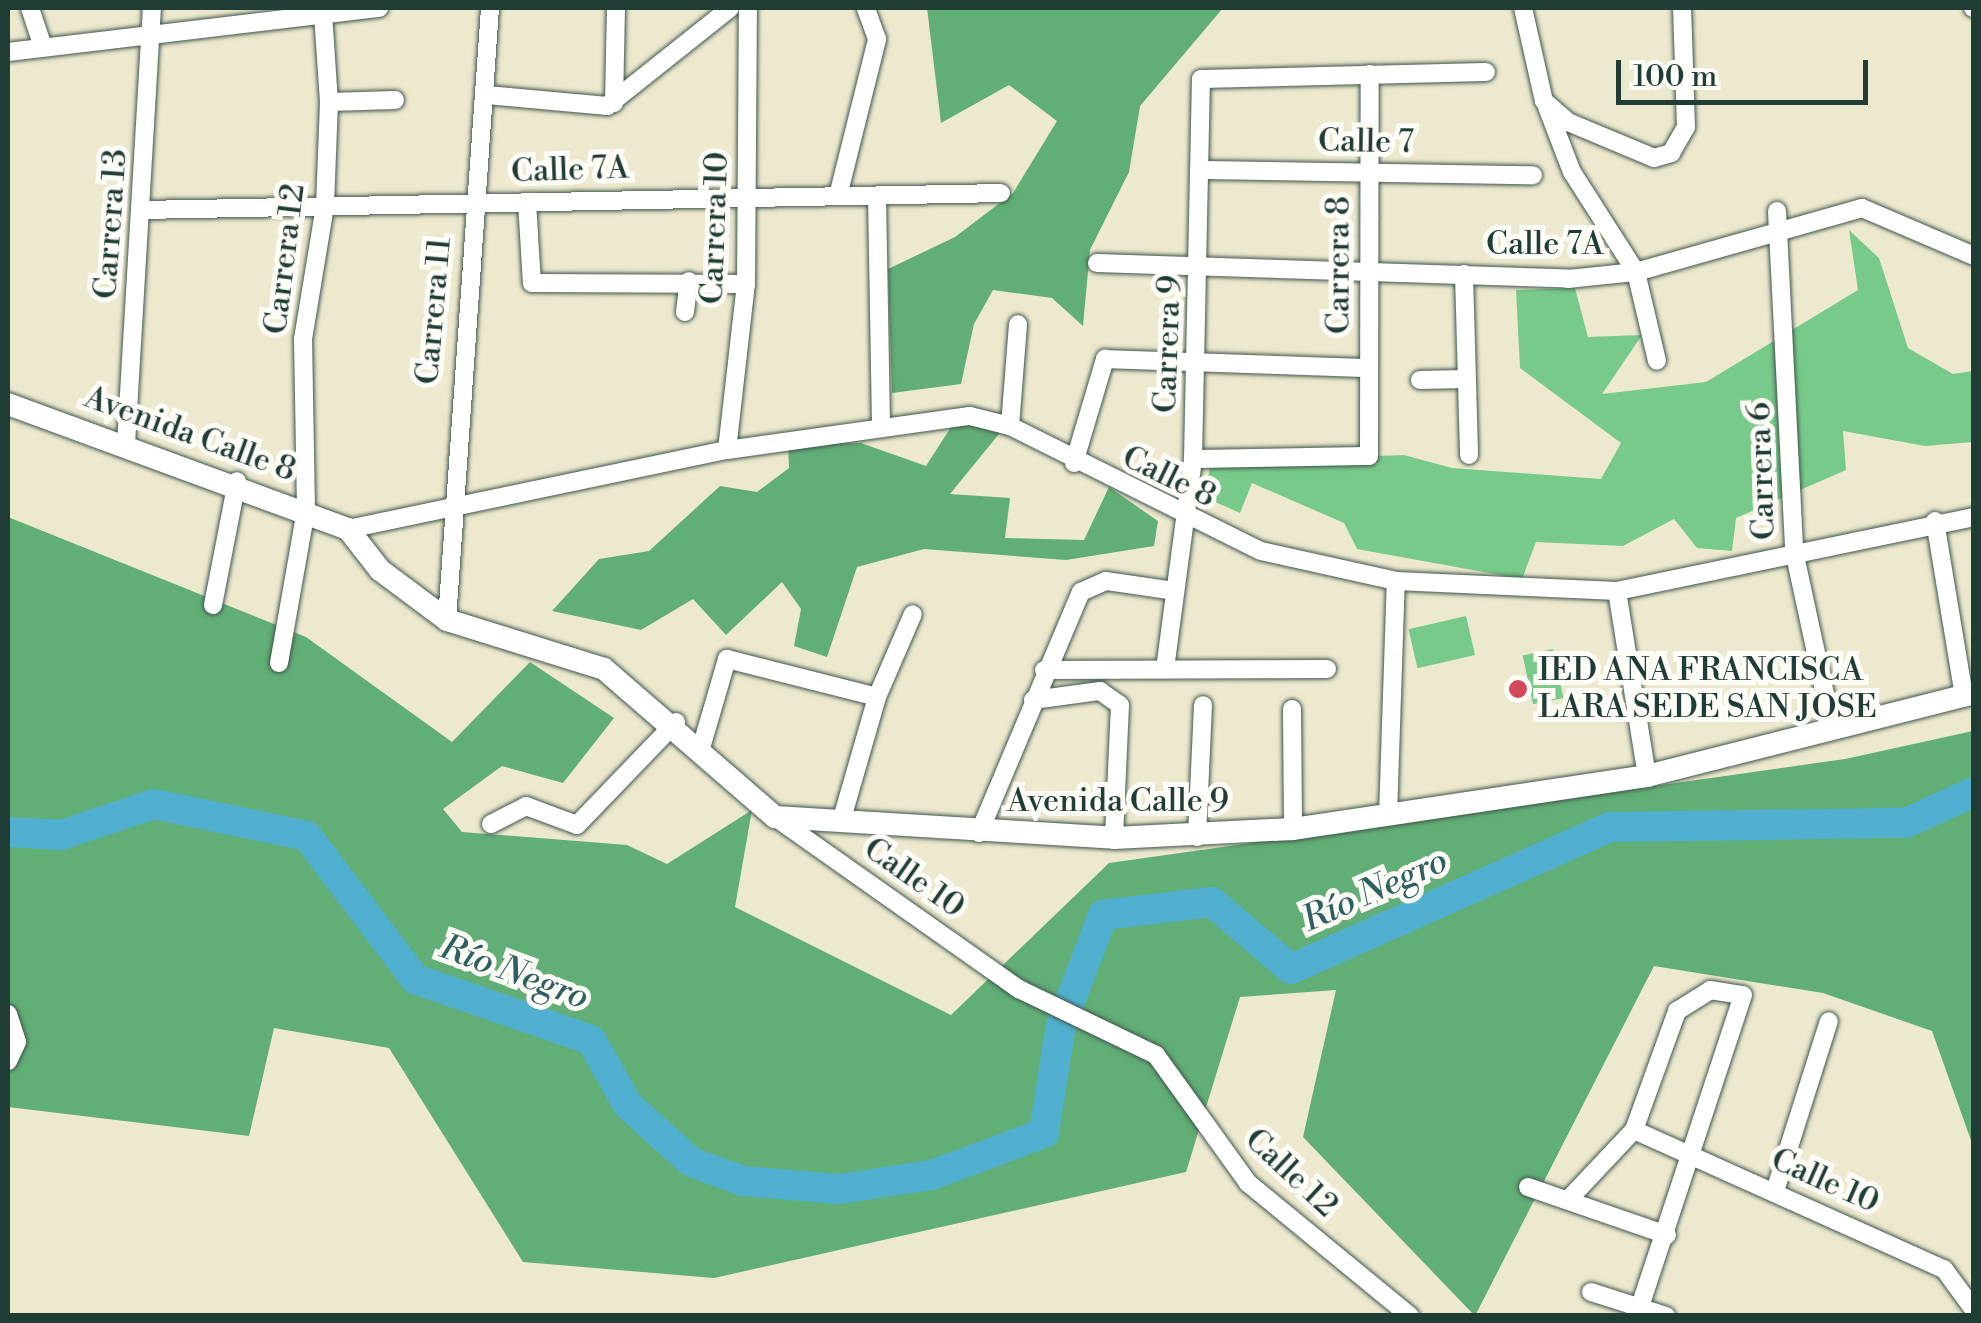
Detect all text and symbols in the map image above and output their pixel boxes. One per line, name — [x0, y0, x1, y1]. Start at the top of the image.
scale bar — [1621, 40, 1874, 102]
text: 100 m — [1633, 58, 1717, 96]
street label: Calle 7 — [1318, 122, 1414, 162]
street label: Carrera 13 — [87, 148, 135, 300]
street label: Calle 7A — [510, 149, 630, 191]
street label: Carrera 10 — [693, 151, 737, 305]
street label: Carrera 12 — [257, 181, 313, 337]
street label: Carrera 8 — [1320, 196, 1358, 334]
street label: Calle 7A — [1486, 225, 1604, 263]
street label: Carrera 11 — [408, 236, 460, 386]
street label: Carrera 9 — [1146, 274, 1190, 414]
street label: Avenida Calle 8 — [79, 378, 301, 490]
street label: Carrera 6 — [1740, 401, 1784, 541]
street label: Calle 8 — [1116, 438, 1222, 516]
place label: IED ANA FRANCISCA LARA SEDE SAN JOSE — [1538, 652, 1877, 727]
marker: IED ANA FRANCISCA LARA SEDE SAN JOSE — [1507, 678, 1529, 700]
street label: Avenida Calle 9 — [1007, 782, 1229, 820]
street label: Calle 10 — [856, 830, 972, 926]
water label: Río Negro — [1296, 840, 1454, 942]
water label: Río Negro — [434, 927, 594, 1019]
street label: Calle 12 — [1237, 1121, 1345, 1225]
street label: Calle 10 — [1765, 1140, 1885, 1222]

